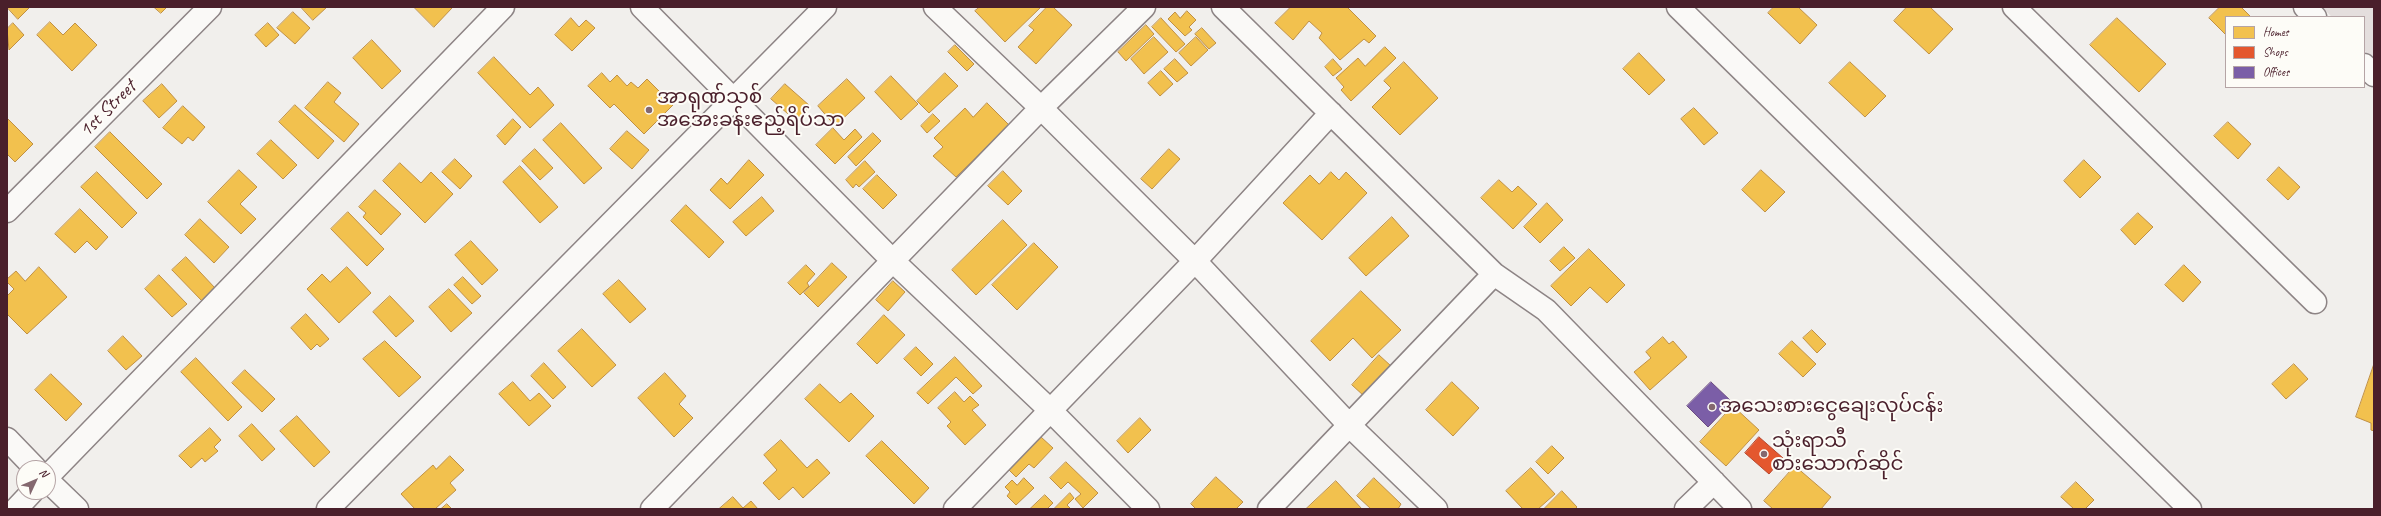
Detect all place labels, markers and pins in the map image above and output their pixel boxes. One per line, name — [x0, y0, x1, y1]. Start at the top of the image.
place label: အာရုဏ်သစ် အအေးခန်းဧည့်ရိပ်သာ — [657, 86, 845, 133]
marker: အာရုဏ်သစ် အအေးခန်းဧည့်ရိပ်သာ — [644, 105, 654, 115]
place label: အသေးစားငွေချေးလုပ်ငန်း — [1720, 395, 1943, 419]
marker: အသေးစားငွေချေးလုပ်ငန်း — [1707, 402, 1717, 412]
place label: သုံးရာသီ စားသောက်ဆိုင် — [1772, 430, 1904, 477]
marker: သုံးရာသီ စားသောက်ဆိုင် — [1759, 449, 1769, 459]

